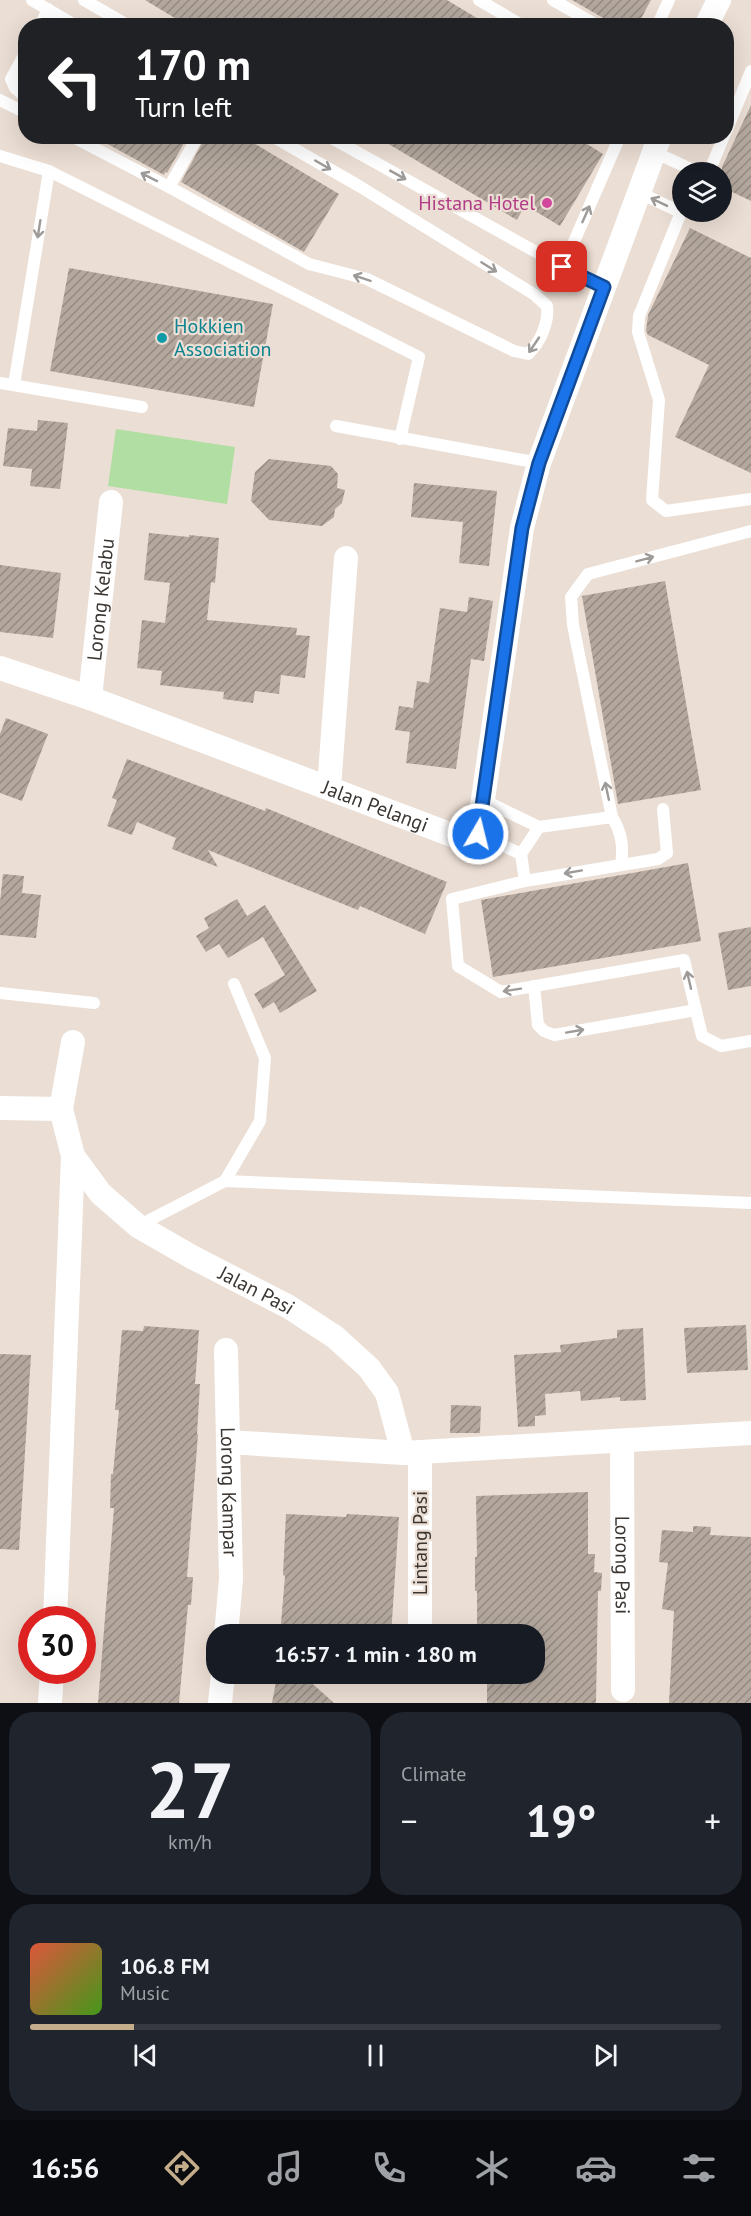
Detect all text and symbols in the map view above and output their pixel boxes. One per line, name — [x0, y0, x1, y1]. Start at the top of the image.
text: 170 m — [135, 37, 251, 92]
icon: left — [36, 42, 114, 120]
text: Turn left — [135, 90, 232, 124]
one-way arrow — [314, 160, 331, 172]
map controls — [672, 162, 732, 222]
button: layers — [672, 162, 732, 222]
one-way arrow — [389, 169, 406, 181]
one-way arrow — [140, 170, 158, 182]
place label: Histana Hotel — [418, 190, 535, 216]
one-way arrow — [651, 195, 669, 207]
marker: Histana Hotel — [540, 196, 554, 210]
one-way arrow — [581, 205, 593, 223]
one-way arrow — [34, 218, 45, 238]
pin — [536, 241, 587, 292]
icon: arrive — [545, 250, 578, 283]
one-way arrow — [480, 261, 497, 273]
one-way arrow — [353, 272, 372, 283]
place label: Hokkien Association — [174, 313, 271, 362]
marker: Hokkien Association — [155, 331, 169, 345]
one-way arrow — [528, 336, 541, 353]
street label: Lorong Kelabu — [81, 537, 120, 662]
one-way arrow — [635, 553, 654, 564]
street label: Jalan Pelangi — [318, 774, 432, 838]
one-way arrow — [601, 782, 612, 801]
position arrow — [446, 802, 510, 866]
one-way arrow — [563, 867, 583, 878]
one-way arrow — [682, 971, 694, 990]
one-way arrow — [502, 985, 522, 996]
one-way arrow — [564, 1025, 584, 1036]
street label: Jalan Pasi — [213, 1259, 300, 1320]
street label: Lorong Kampar — [215, 1427, 244, 1557]
street label: Lintang Pasi — [407, 1491, 433, 1595]
street label: Lorong Pasi — [609, 1516, 636, 1614]
speed limit sign: 30 — [18, 1606, 96, 1684]
text: 16:57 · 1 min · 180 m — [274, 1640, 477, 1668]
text: 27 — [146, 1739, 234, 1840]
text: Climate — [401, 1761, 467, 1787]
text: 19° — [526, 1791, 596, 1849]
text: − — [401, 1799, 418, 1842]
text: + — [704, 1799, 721, 1842]
text: km/h — [168, 1829, 212, 1855]
text: 106.8 FM — [120, 1952, 210, 1980]
text: Music — [120, 1980, 169, 2006]
icon: previous — [129, 2039, 162, 2072]
icon: pause — [359, 2039, 392, 2072]
icon: next — [589, 2039, 622, 2072]
icon: directions — [161, 2147, 203, 2189]
icon: music — [264, 2147, 306, 2189]
icon: phone — [368, 2147, 410, 2189]
icon: climate — [471, 2147, 513, 2189]
icon: car — [575, 2147, 617, 2189]
icon: filters — [678, 2147, 720, 2189]
text: 16:56 — [31, 2151, 99, 2185]

